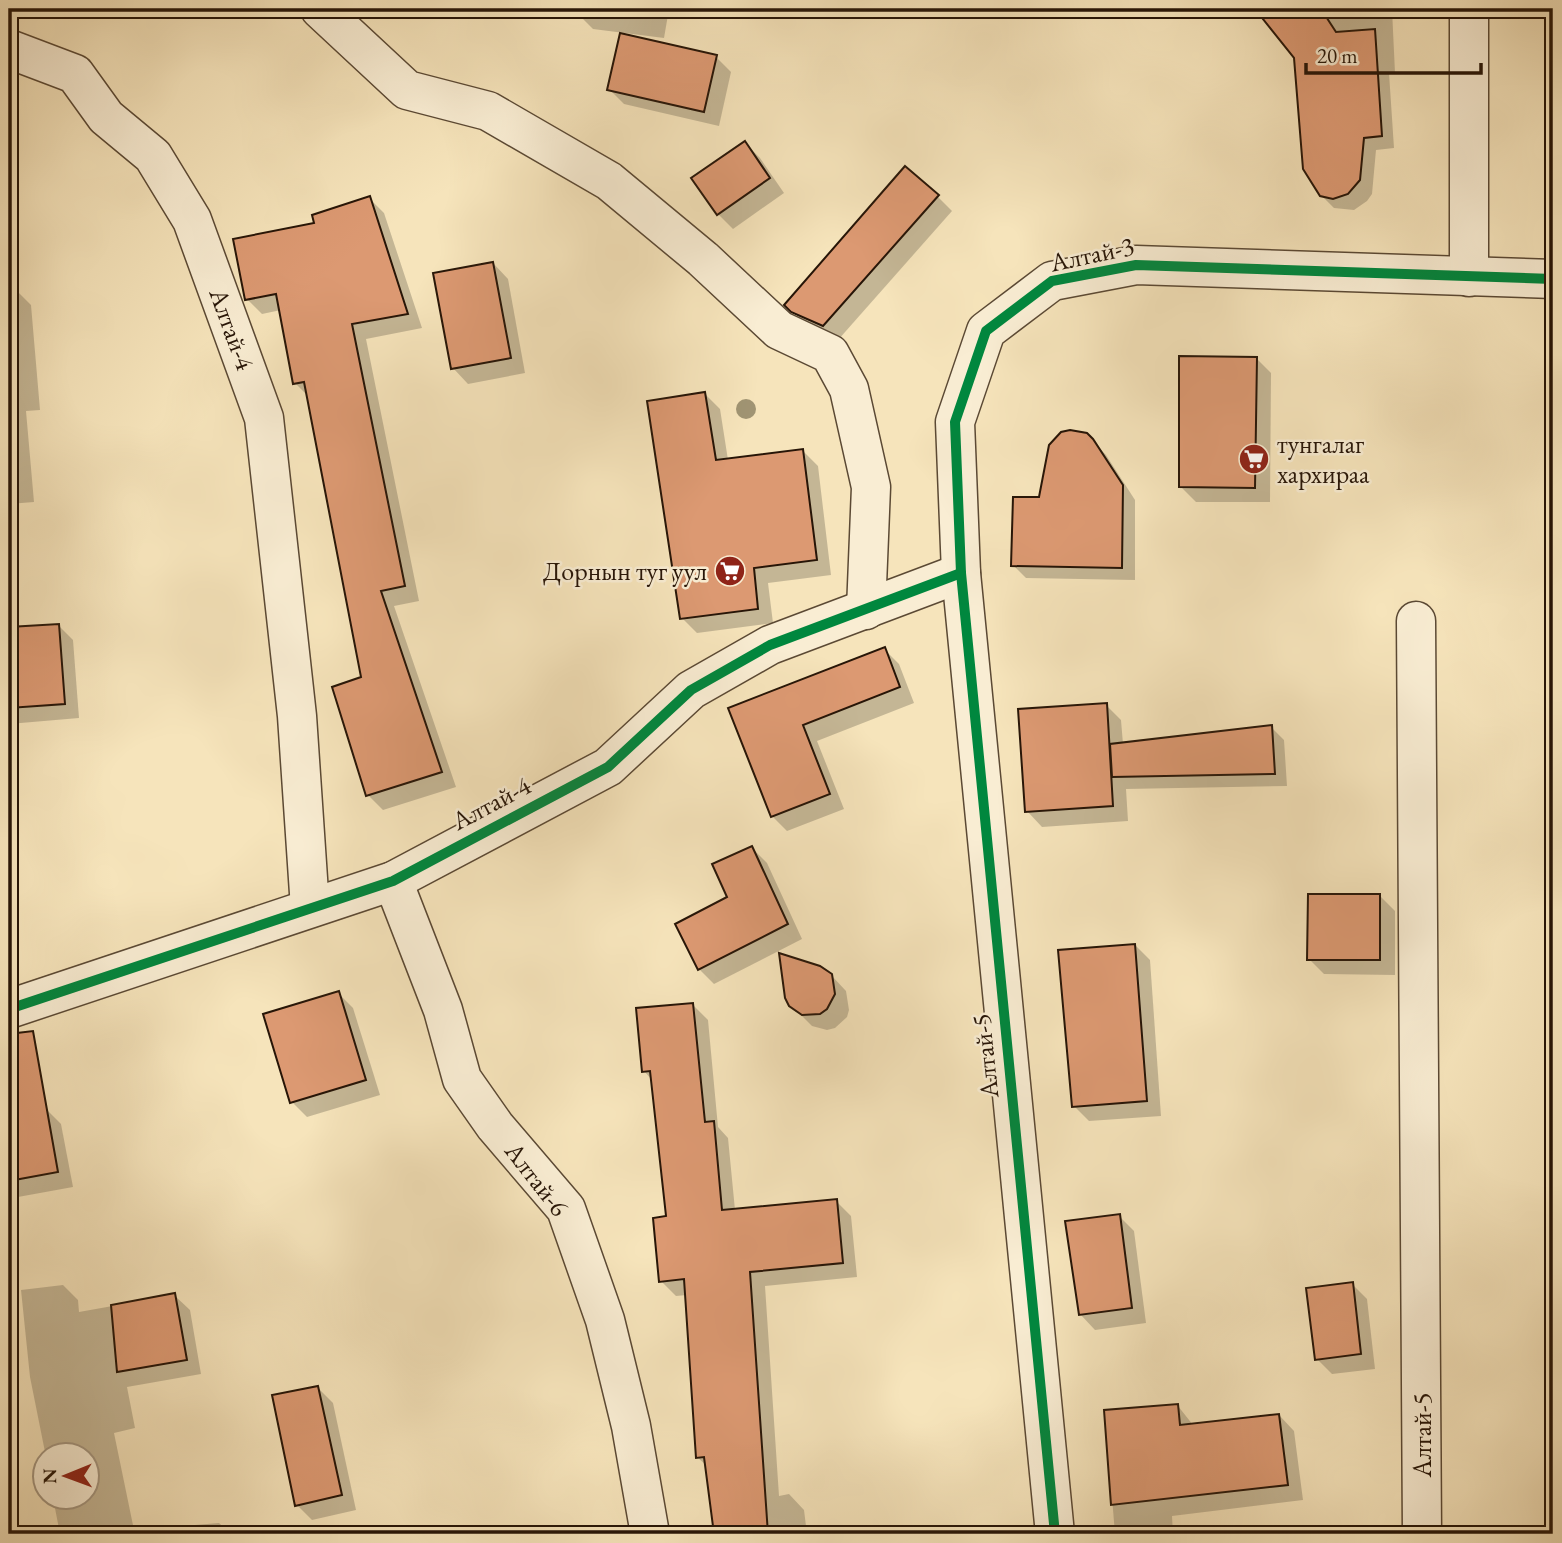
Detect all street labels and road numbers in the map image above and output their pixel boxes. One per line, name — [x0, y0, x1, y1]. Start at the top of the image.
street label: Алтай-3 — [1046, 229, 1137, 280]
street label: Алтай-4 — [201, 282, 263, 375]
street label: Алтай-4 — [445, 768, 537, 838]
street label: Алтай-5 — [964, 1012, 1006, 1101]
street label: Алтай-6 — [497, 1134, 577, 1223]
street label: Алтай-5 — [1405, 1393, 1439, 1478]

